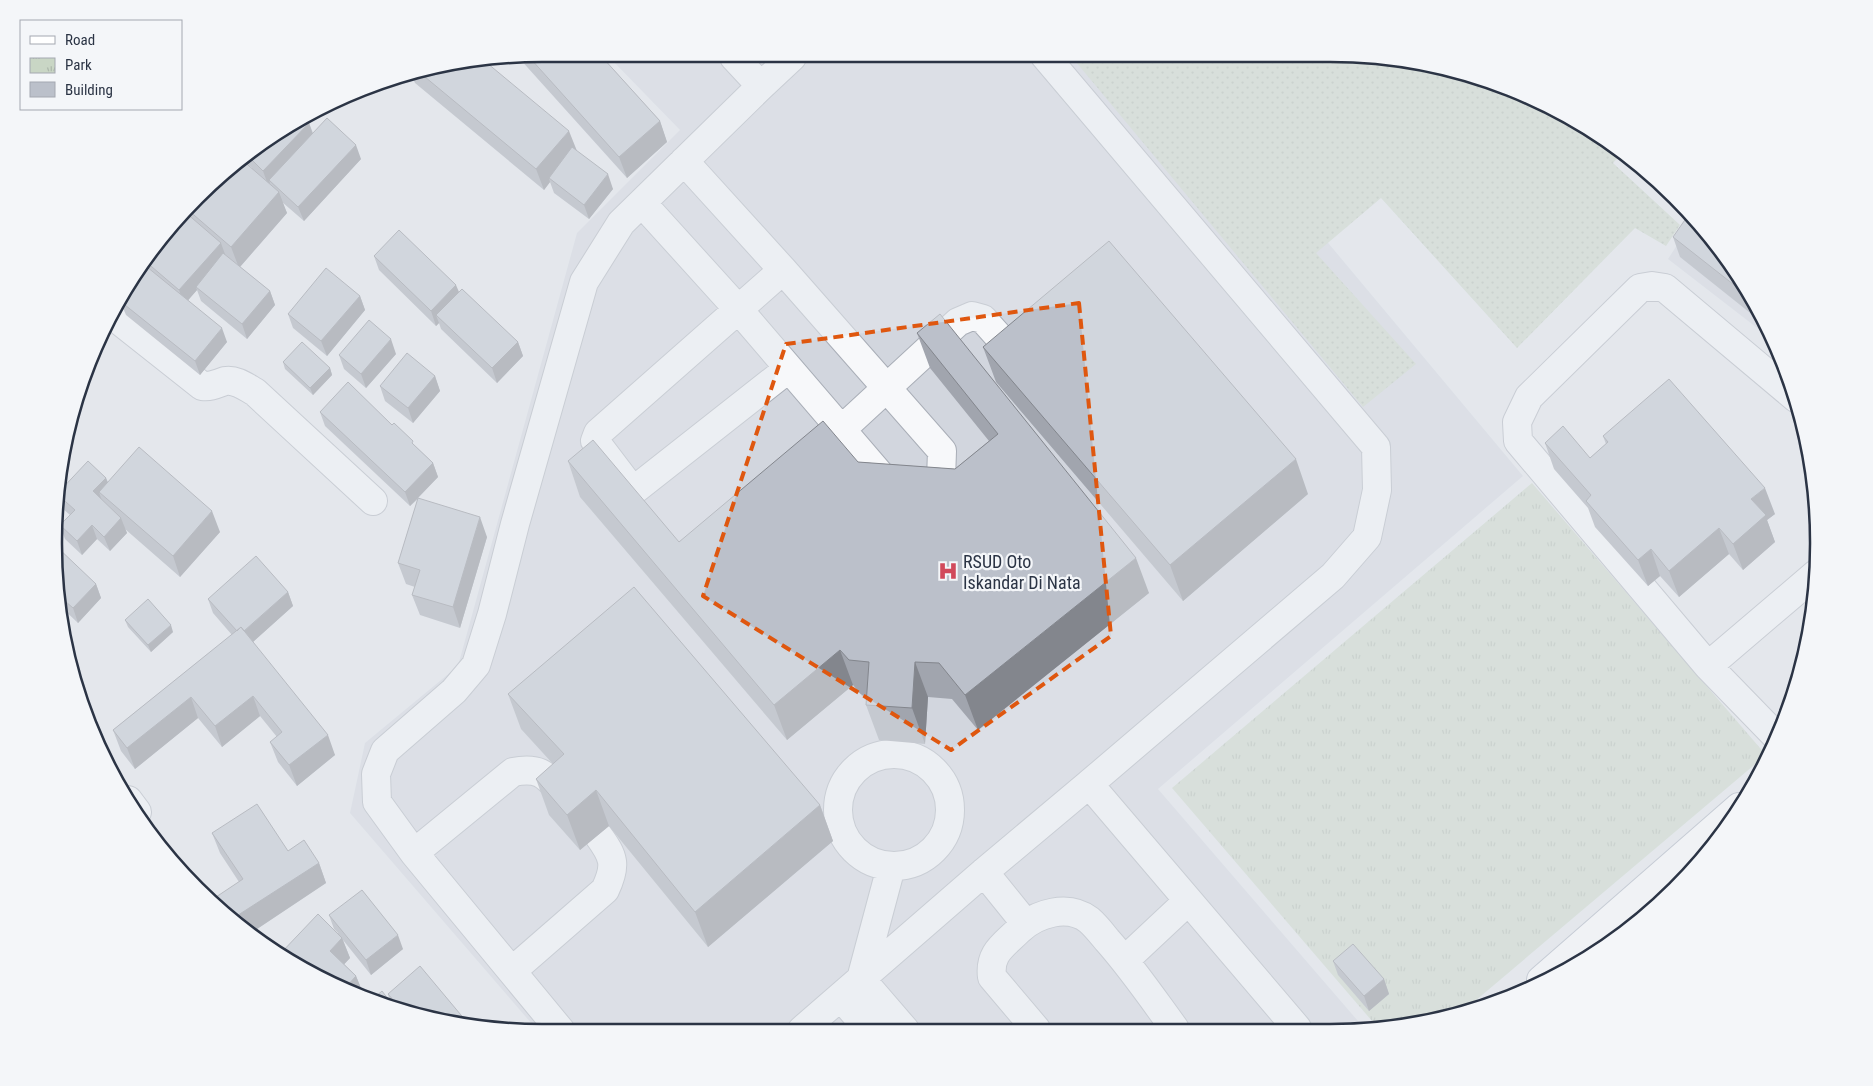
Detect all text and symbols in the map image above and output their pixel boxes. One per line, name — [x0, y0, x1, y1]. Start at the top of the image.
legend — [20, 20, 182, 110]
text: Road — [65, 31, 95, 49]
text: Park — [65, 56, 92, 74]
text: Building — [65, 81, 113, 99]
place label: RSUD Oto Iskandar Di Nata — [963, 551, 1081, 593]
hospital icon: RSUD Oto Iskandar Di Nata — [937, 560, 959, 582]

